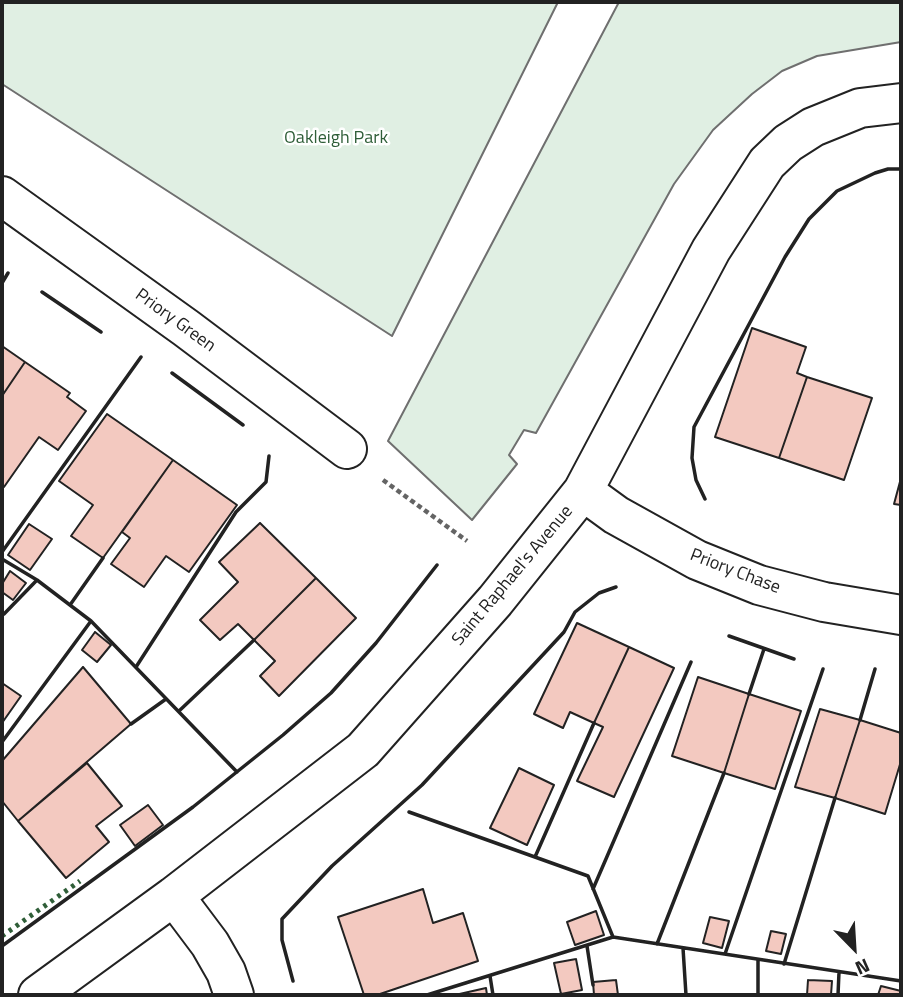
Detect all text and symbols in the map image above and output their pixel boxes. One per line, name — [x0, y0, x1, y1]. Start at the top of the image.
park label: Oakleigh Park — [284, 128, 388, 150]
street label: Priory Green — [131, 285, 219, 357]
street label: Saint Raphael's Avenue — [448, 501, 578, 651]
street label: Priory Chase — [687, 545, 783, 599]
north arrow — [819, 913, 889, 983]
text: N — [851, 952, 875, 984]

